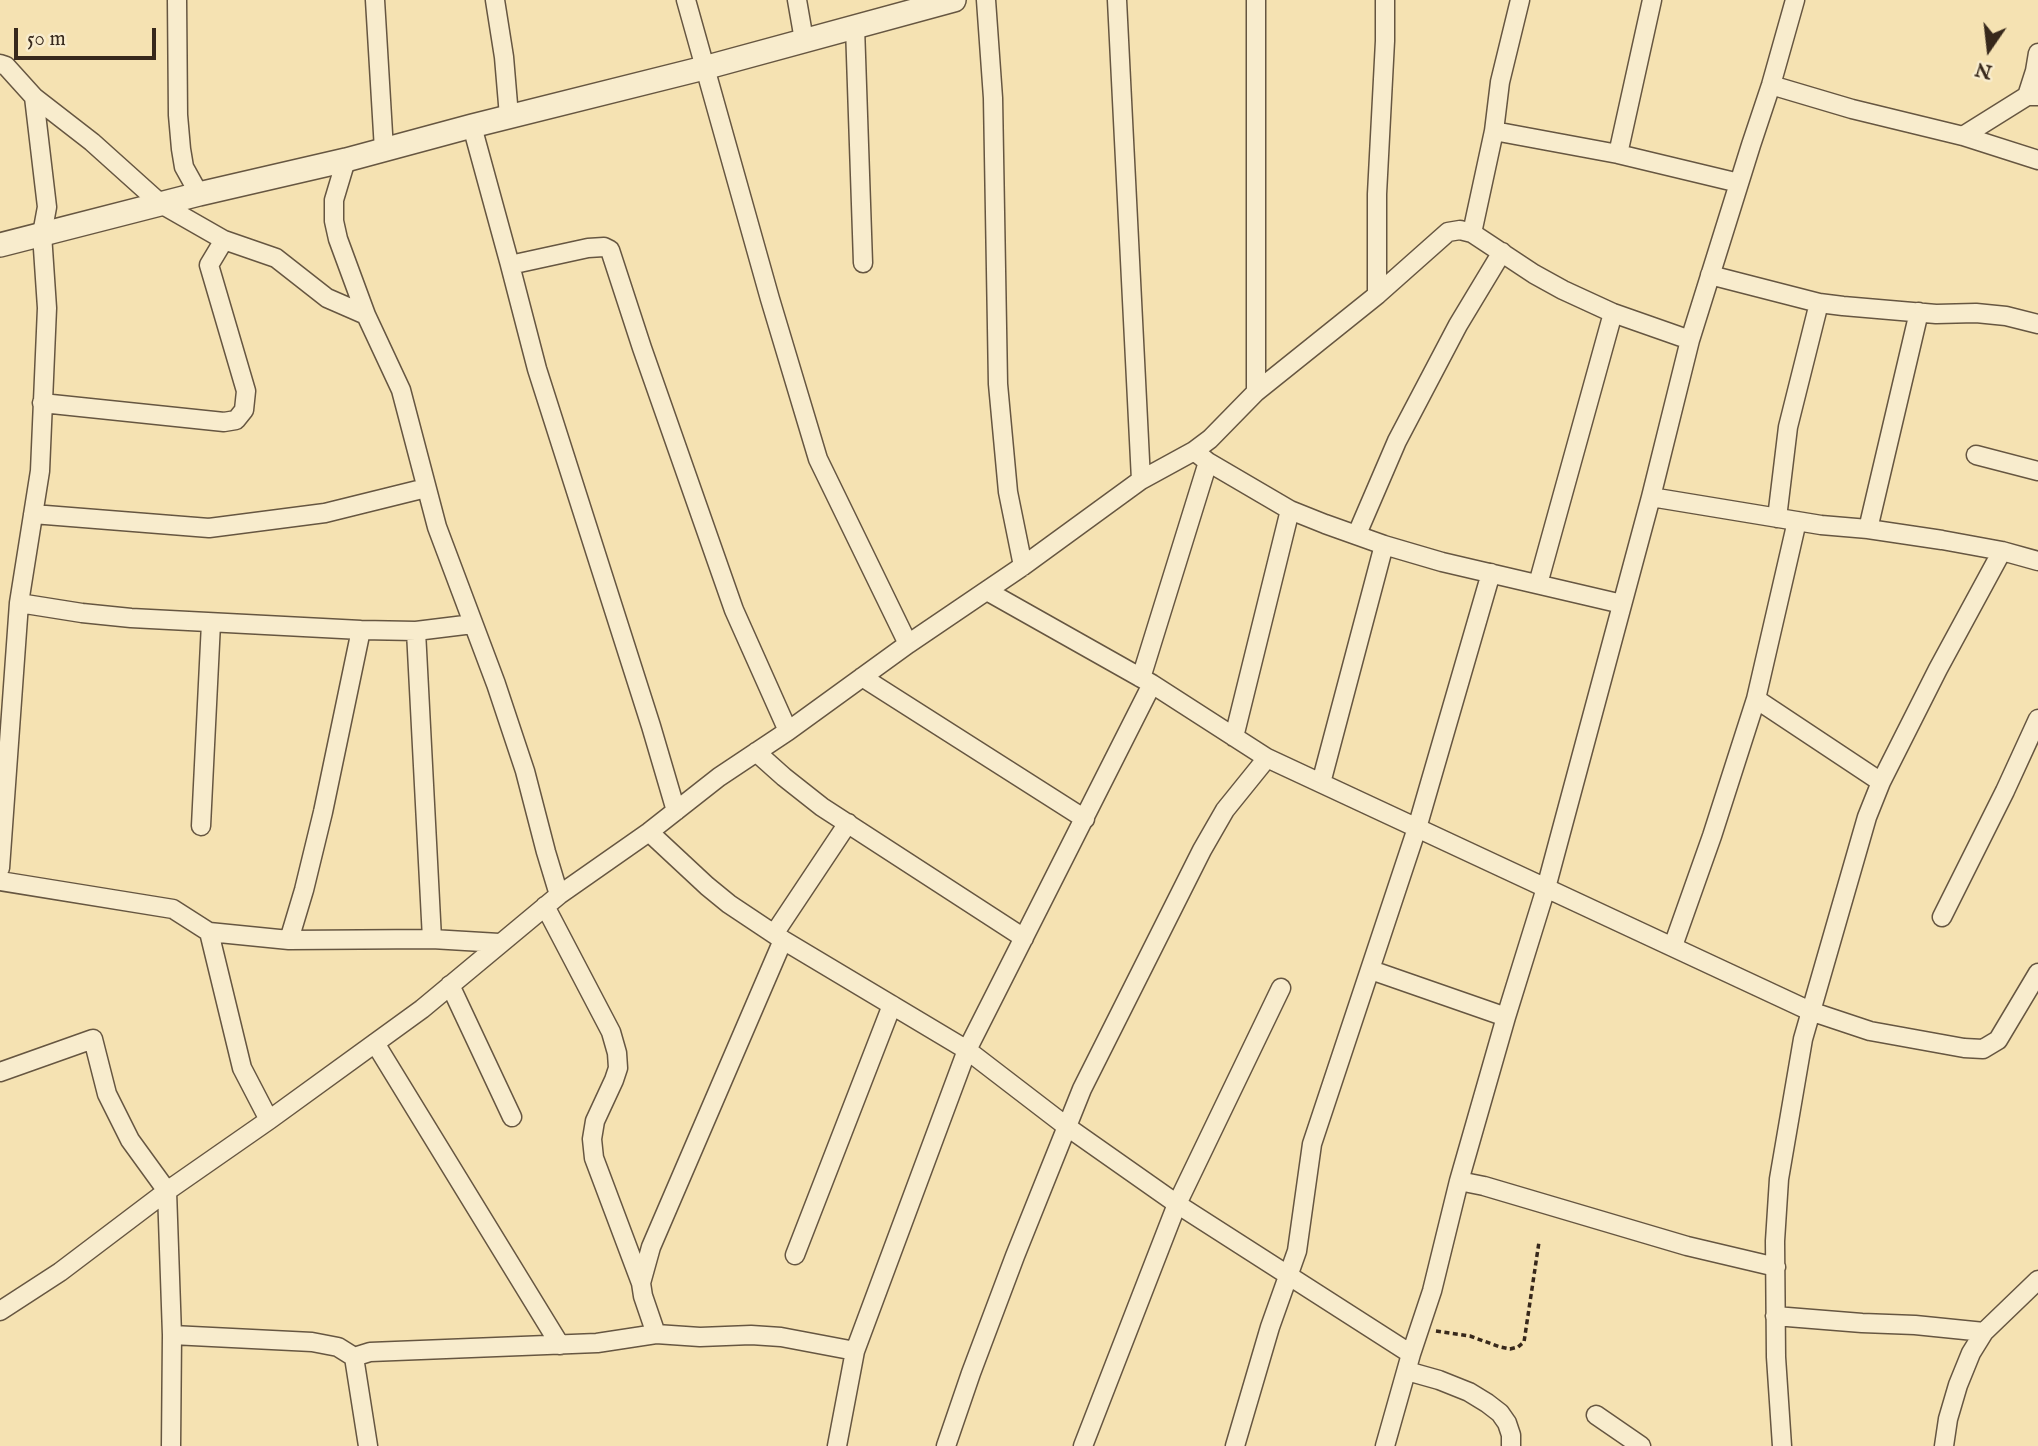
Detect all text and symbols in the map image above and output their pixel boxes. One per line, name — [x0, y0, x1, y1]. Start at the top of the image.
scale bar — [18, 14, 159, 58]
north arrow — [1954, 14, 2024, 84]
text: 50 m — [27, 26, 66, 53]
text: N — [1973, 56, 1995, 83]

